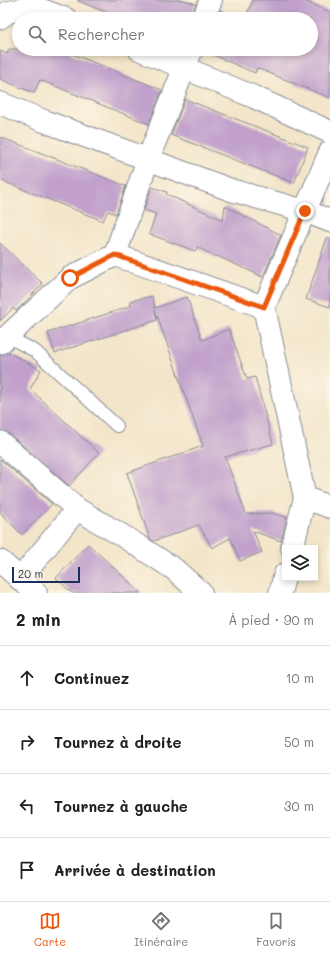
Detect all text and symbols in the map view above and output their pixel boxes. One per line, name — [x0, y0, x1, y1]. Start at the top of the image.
search box — [12, 12, 318, 56]
icon: search — [26, 23, 48, 45]
text: Rechercher — [58, 24, 145, 44]
route end — [296, 202, 314, 220]
route start — [61, 269, 79, 287]
map controls — [282, 545, 318, 581]
button: layers — [282, 545, 318, 581]
scale bar — [12, 565, 80, 584]
text: 20 m — [18, 566, 43, 581]
text: 2 min — [16, 608, 61, 630]
text: À pied · 90 m — [228, 611, 314, 628]
icon: ahead — [16, 667, 38, 689]
text: Continuez — [54, 668, 129, 688]
text: 10 m — [286, 669, 314, 686]
icon: right — [16, 731, 38, 753]
text: Tournez à droite — [54, 732, 182, 752]
text: 50 m — [284, 733, 314, 750]
icon: left — [16, 795, 38, 817]
text: Tournez à gauche — [54, 796, 188, 816]
text: 30 m — [284, 797, 314, 814]
icon: arrive — [16, 859, 38, 881]
text: Arrivée à destination — [54, 860, 216, 880]
tab: Carte — [34, 910, 66, 949]
tab: Itinéraire — [134, 910, 188, 949]
tab: Favoris — [256, 910, 296, 949]

